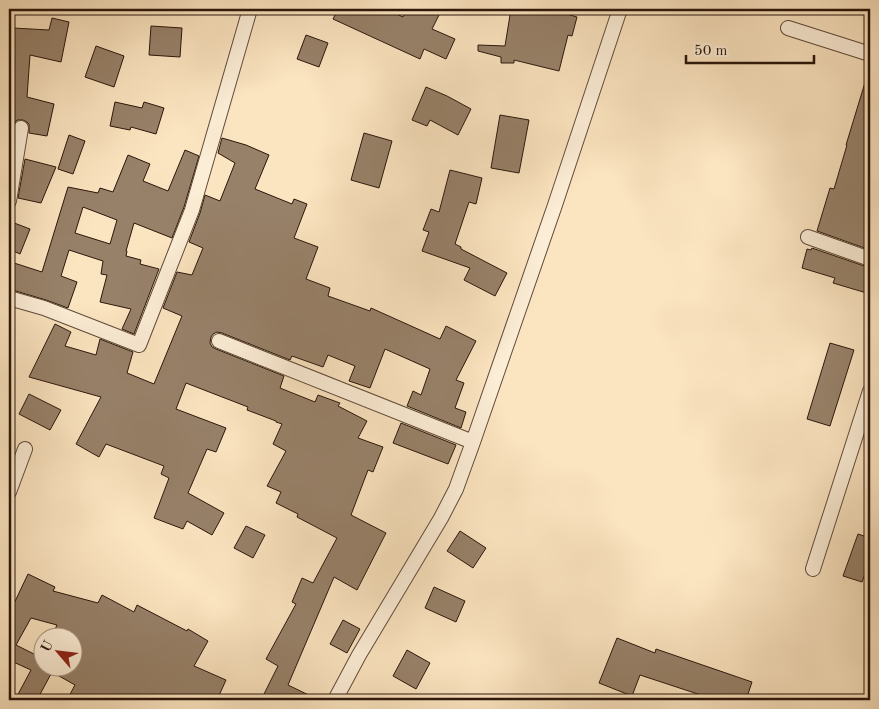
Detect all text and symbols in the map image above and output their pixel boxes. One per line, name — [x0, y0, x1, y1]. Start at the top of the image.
scale bar — [686, 32, 814, 64]
text: 50 m — [694, 44, 728, 59]
north arrow — [32, 626, 82, 676]
text: U — [39, 638, 56, 655]

